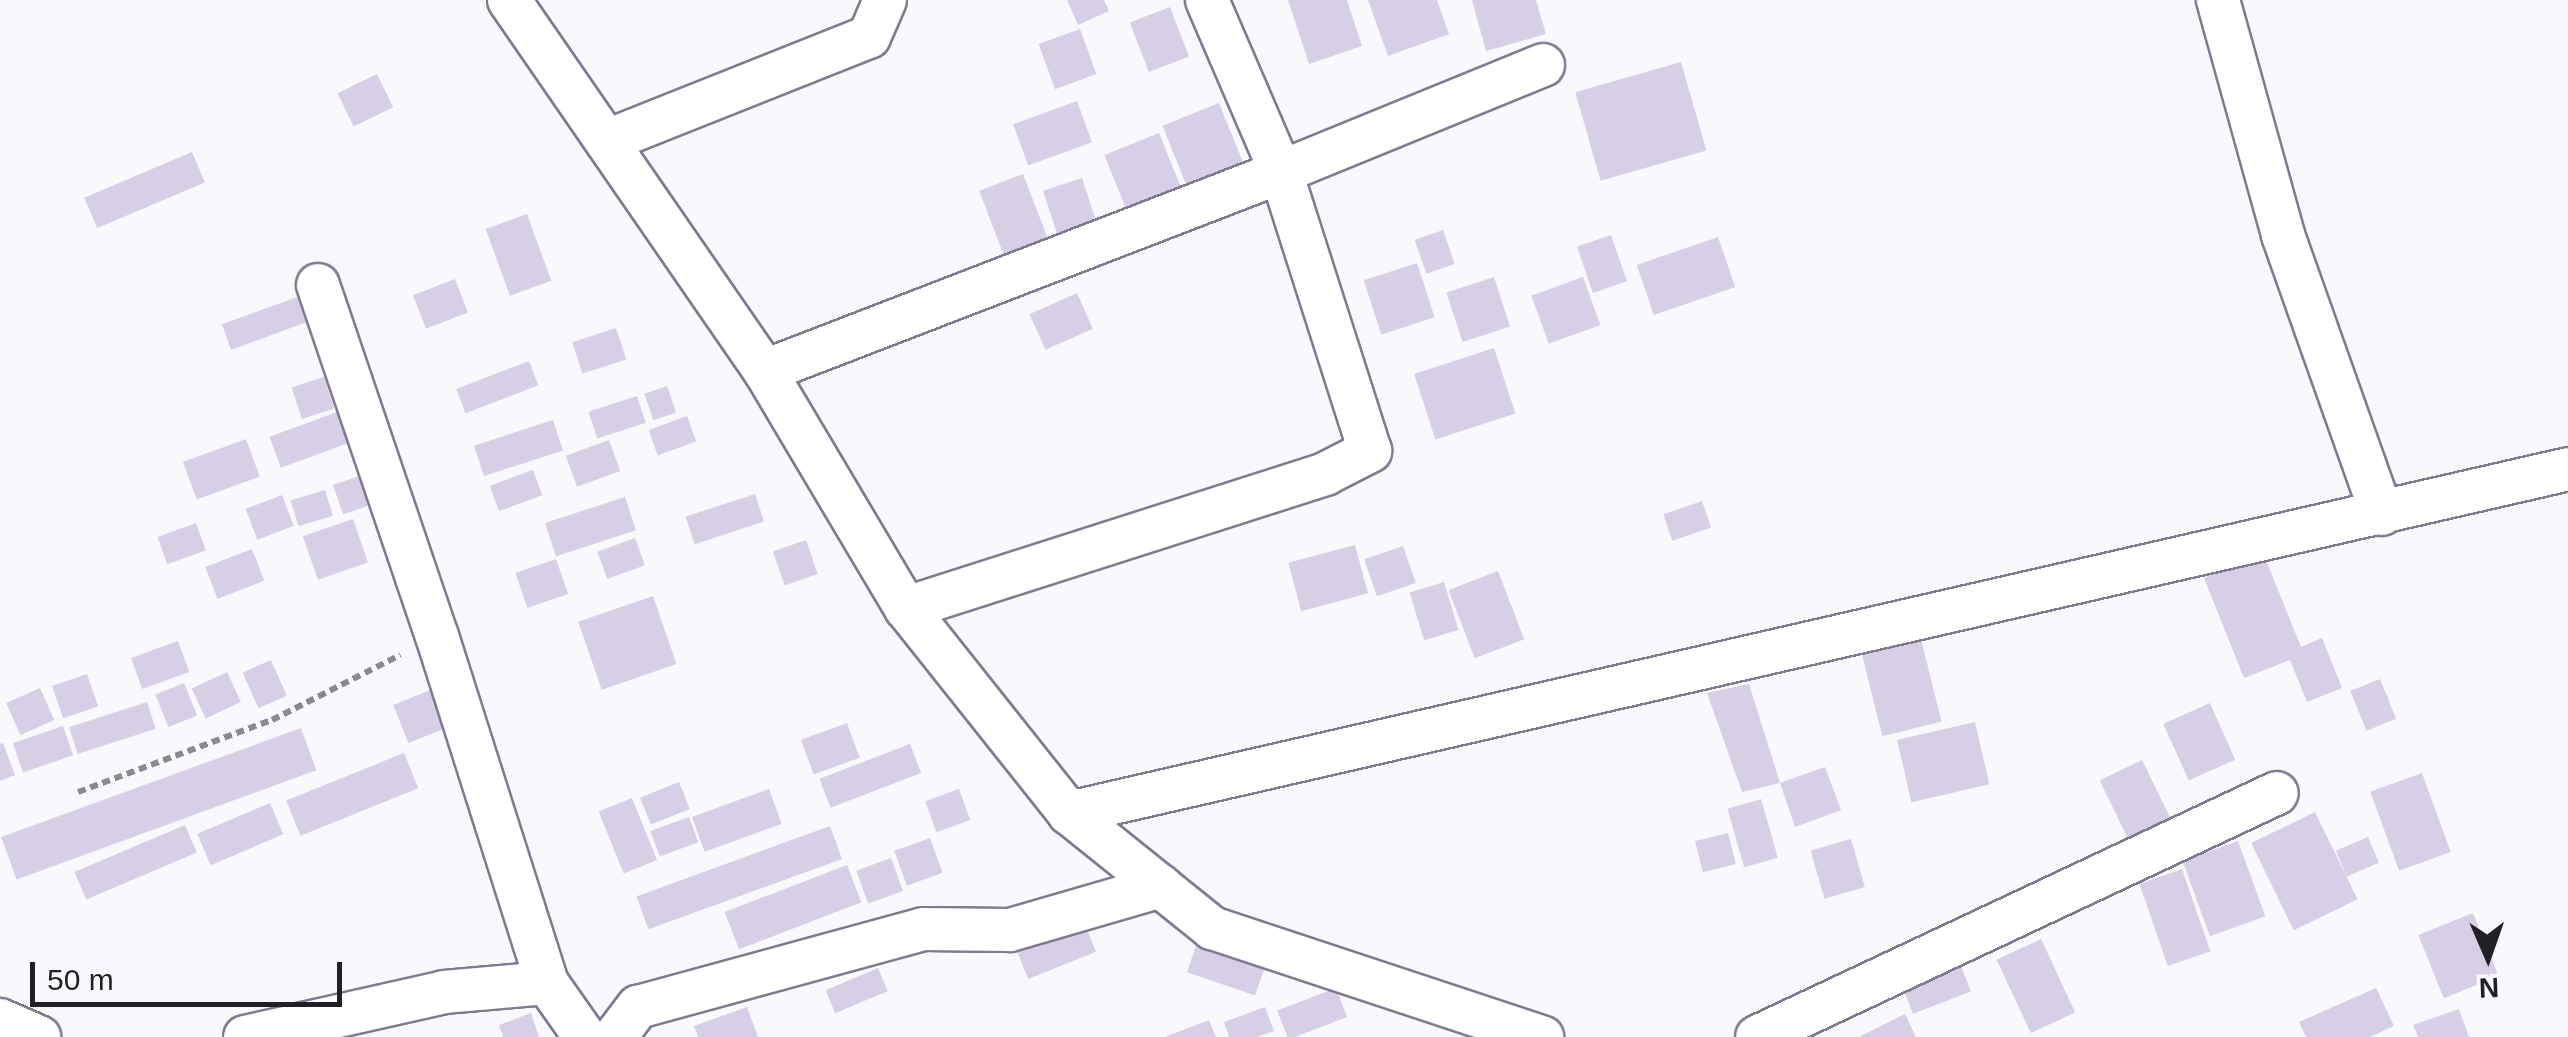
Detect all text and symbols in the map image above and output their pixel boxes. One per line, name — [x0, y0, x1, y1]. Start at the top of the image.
north arrow — [2438, 907, 2538, 1007]
scale bar — [35, 942, 348, 1004]
text: 50 m — [47, 963, 114, 996]
text: N — [2478, 972, 2500, 1003]

